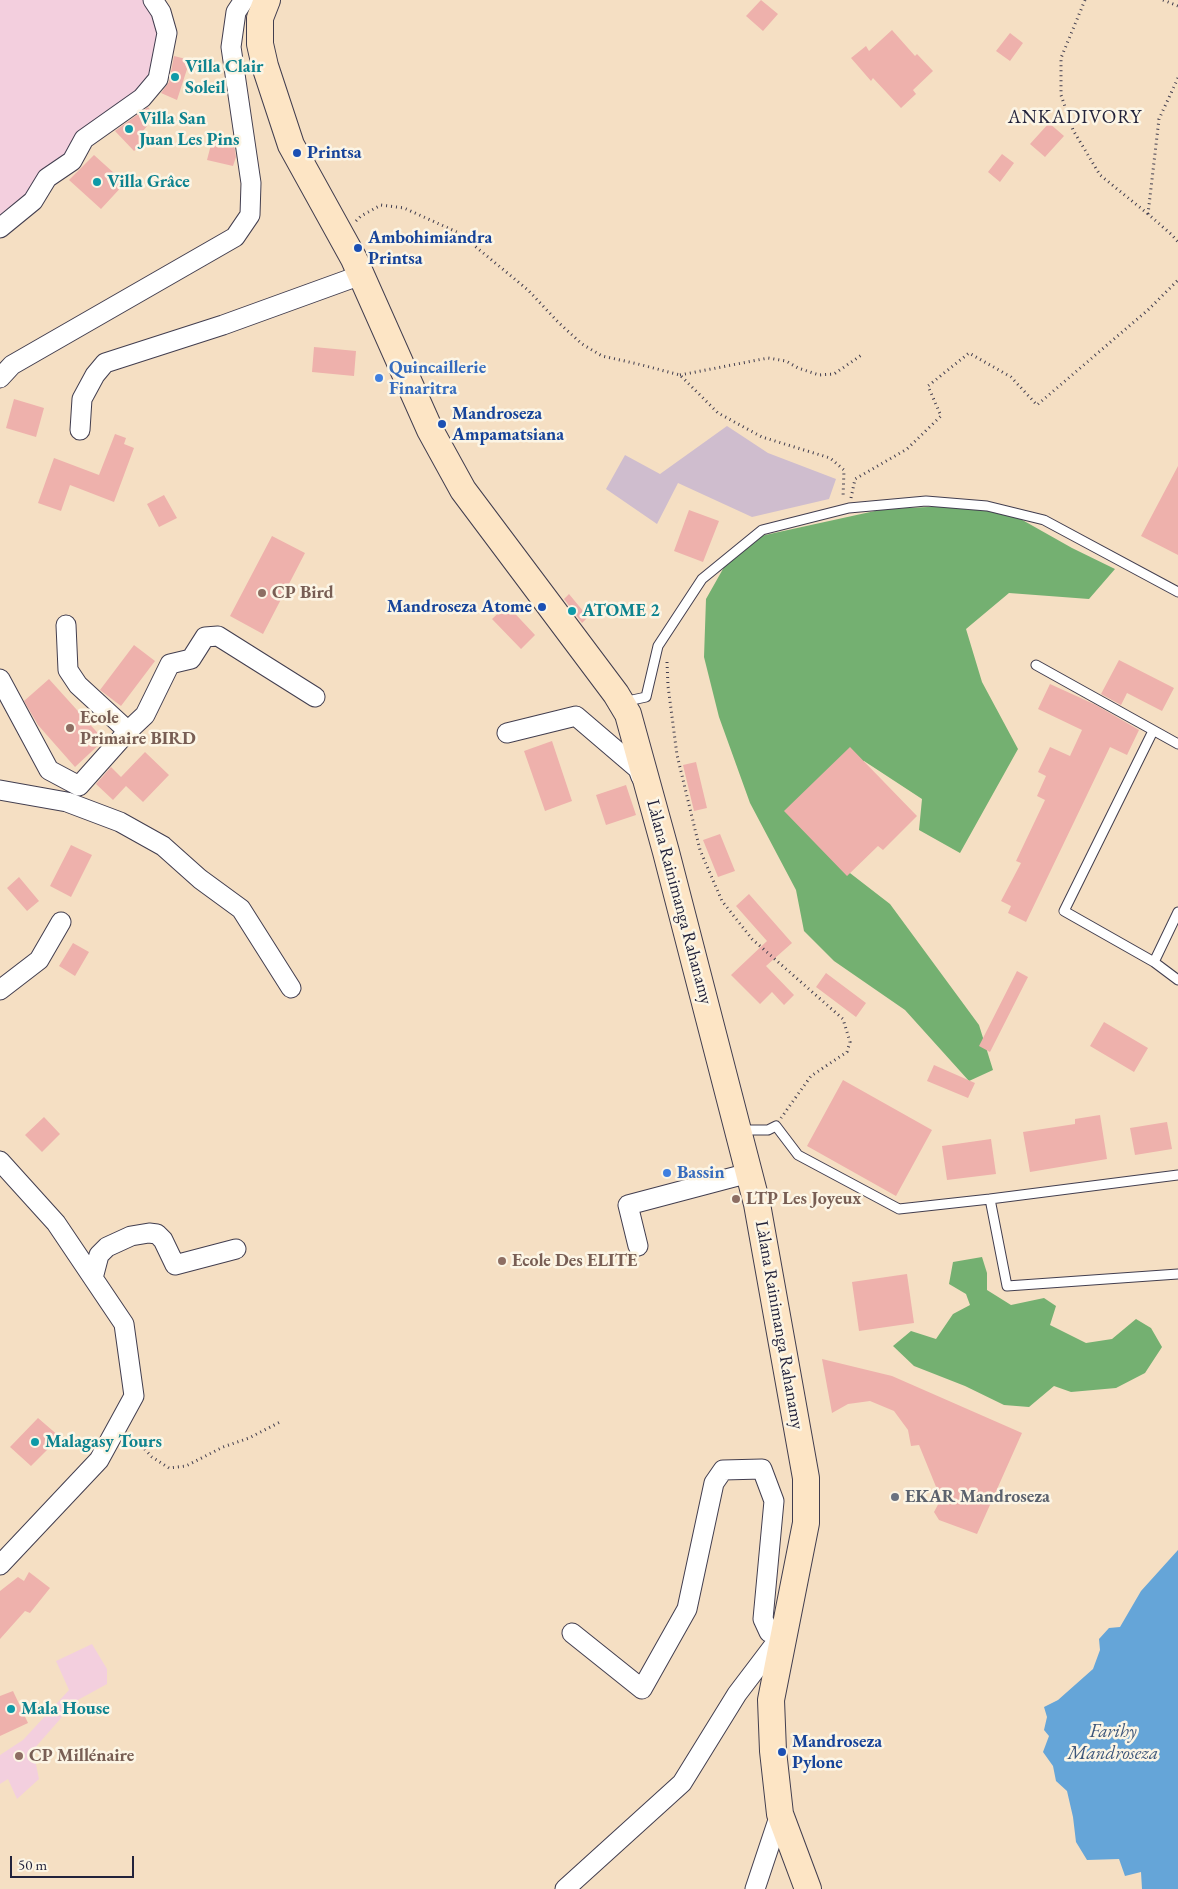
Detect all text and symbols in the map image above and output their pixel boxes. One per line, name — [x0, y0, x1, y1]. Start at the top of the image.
place label: Villa Clair Soleil — [185, 56, 263, 98]
marker: Villa Clair Soleil — [169, 71, 181, 83]
district label: ANKADIVORY — [1006, 107, 1144, 129]
place label: Villa San Juan Les Pins — [139, 108, 239, 150]
marker: Villa San Juan Les Pins — [123, 123, 135, 135]
place label: Printsa — [307, 142, 362, 164]
marker: Printsa — [291, 147, 303, 159]
place label: Villa Grâce — [107, 171, 190, 193]
marker: Villa Grâce — [91, 176, 103, 188]
place label: Ambohimiandra Printsa — [368, 227, 492, 270]
marker: Ambohimiandra Printsa — [352, 242, 364, 254]
place label: Quincaillerie Finaritra — [389, 357, 486, 399]
marker: Quincaillerie Finaritra — [373, 372, 385, 384]
place label: Mandroseza Ampamatsiana — [452, 403, 564, 446]
marker: Mandroseza Ampamatsiana — [436, 418, 448, 430]
place label: CP Bird — [272, 582, 334, 604]
marker: CP Bird — [256, 587, 268, 599]
place label: Mandroseza Atome — [387, 596, 532, 618]
place label: ATOME 2 — [582, 600, 660, 622]
marker: Mandroseza Atome — [536, 601, 548, 613]
marker: ATOME 2 — [566, 605, 578, 617]
place label: Ecole Primaire BIRD — [80, 707, 196, 750]
marker: Ecole Primaire BIRD — [64, 722, 76, 734]
street label: Làlana Rainimanga Rahanamy — [641, 797, 717, 1007]
place label: Bassin — [677, 1162, 725, 1184]
marker: Bassin — [661, 1167, 673, 1179]
place label: LTP Les Joyeux — [746, 1188, 861, 1210]
marker: LTP Les Joyeux — [730, 1193, 742, 1205]
street label: Làlana Rainimanga Rahanamy — [750, 1219, 808, 1431]
place label: Ecole Des ELITE — [512, 1250, 637, 1272]
marker: Ecole Des ELITE — [496, 1255, 508, 1267]
place label: Malagasy Tours — [45, 1431, 162, 1453]
marker: Malagasy Tours — [29, 1436, 41, 1448]
place label: EKAR Mandroseza — [905, 1486, 1050, 1508]
marker: EKAR Mandroseza — [889, 1491, 901, 1503]
place label: Mala House — [21, 1698, 110, 1720]
marker: Mala House — [5, 1703, 17, 1715]
water label: Farihy Mandroseza — [1068, 1721, 1158, 1765]
place label: Mandroseza Pylone — [792, 1731, 882, 1774]
place label: CP Millénaire — [29, 1745, 134, 1767]
marker: Mandroseza Pylone — [776, 1746, 788, 1758]
marker: CP Millénaire — [13, 1750, 25, 1762]
scale bar — [12, 1846, 136, 1878]
text: 50 m — [18, 1855, 47, 1874]

